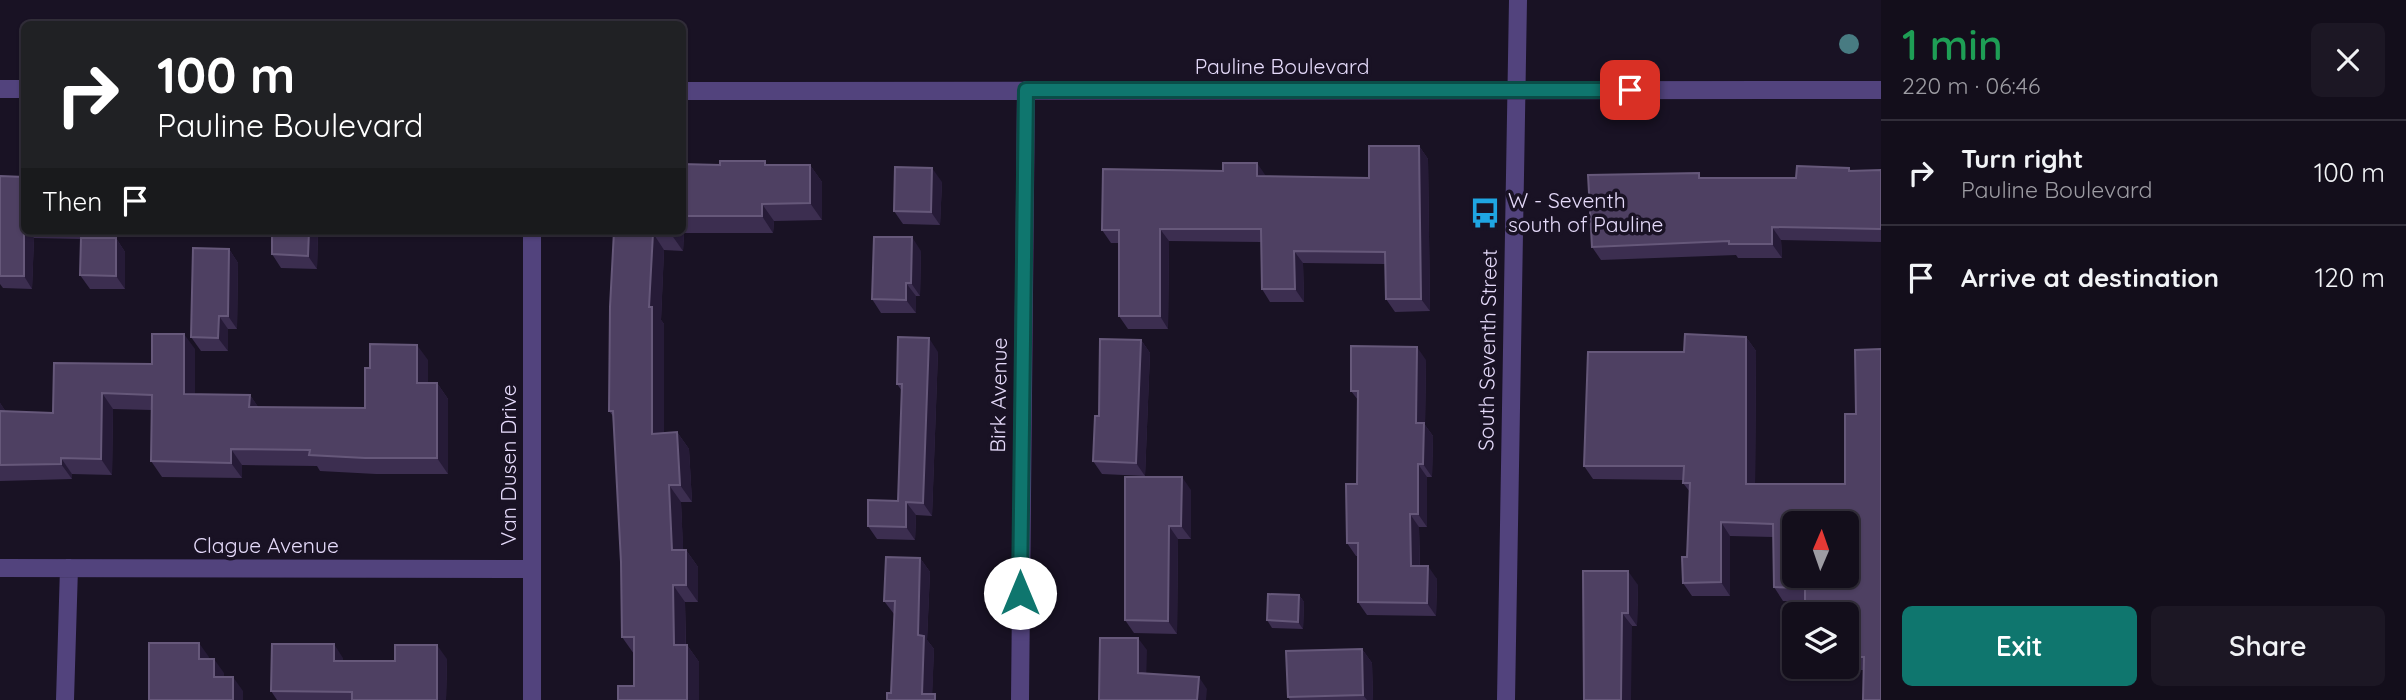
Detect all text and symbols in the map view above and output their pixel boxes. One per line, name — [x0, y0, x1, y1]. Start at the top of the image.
text: 1 min — [1902, 18, 2003, 71]
button: close — [2311, 23, 2385, 97]
text: 100 m — [157, 44, 295, 105]
icon: right — [42, 49, 133, 140]
street label: Pauline Boulevard — [1195, 53, 1369, 79]
pin — [1600, 60, 1660, 120]
icon: arrive — [1611, 71, 1649, 109]
text: 220 m · 06:46 — [1902, 71, 2040, 100]
text: Pauline Boulevard — [157, 105, 423, 145]
text: Turn right — [1961, 142, 2083, 175]
icon: right — [1902, 154, 1940, 192]
text: 100 m — [2314, 156, 2385, 189]
text: Pauline Boulevard — [1961, 175, 2152, 204]
icon: arrive — [116, 182, 154, 220]
text: Then — [42, 185, 102, 218]
place label: W - Seventh south of Pauline — [1508, 187, 1663, 237]
bus stop icon: W - Seventh south of Pauline — [1468, 196, 1502, 230]
street label: South Seventh Street — [1472, 249, 1502, 451]
icon: arrive — [1902, 259, 1940, 297]
text: Arrive at destination — [1961, 261, 2219, 294]
text: 120 m — [2315, 261, 2385, 294]
street label: Birk Avenue — [984, 337, 1012, 453]
street label: Van Dusen Drive — [495, 384, 521, 546]
north arrow — [1782, 511, 1858, 588]
map controls — [1782, 511, 1859, 679]
street label: Clague Avenue — [193, 532, 339, 558]
position arrow — [983, 556, 1057, 630]
button: layers — [1782, 602, 1859, 679]
button: Exit — [1902, 606, 2137, 686]
button: Share — [2151, 606, 2385, 686]

